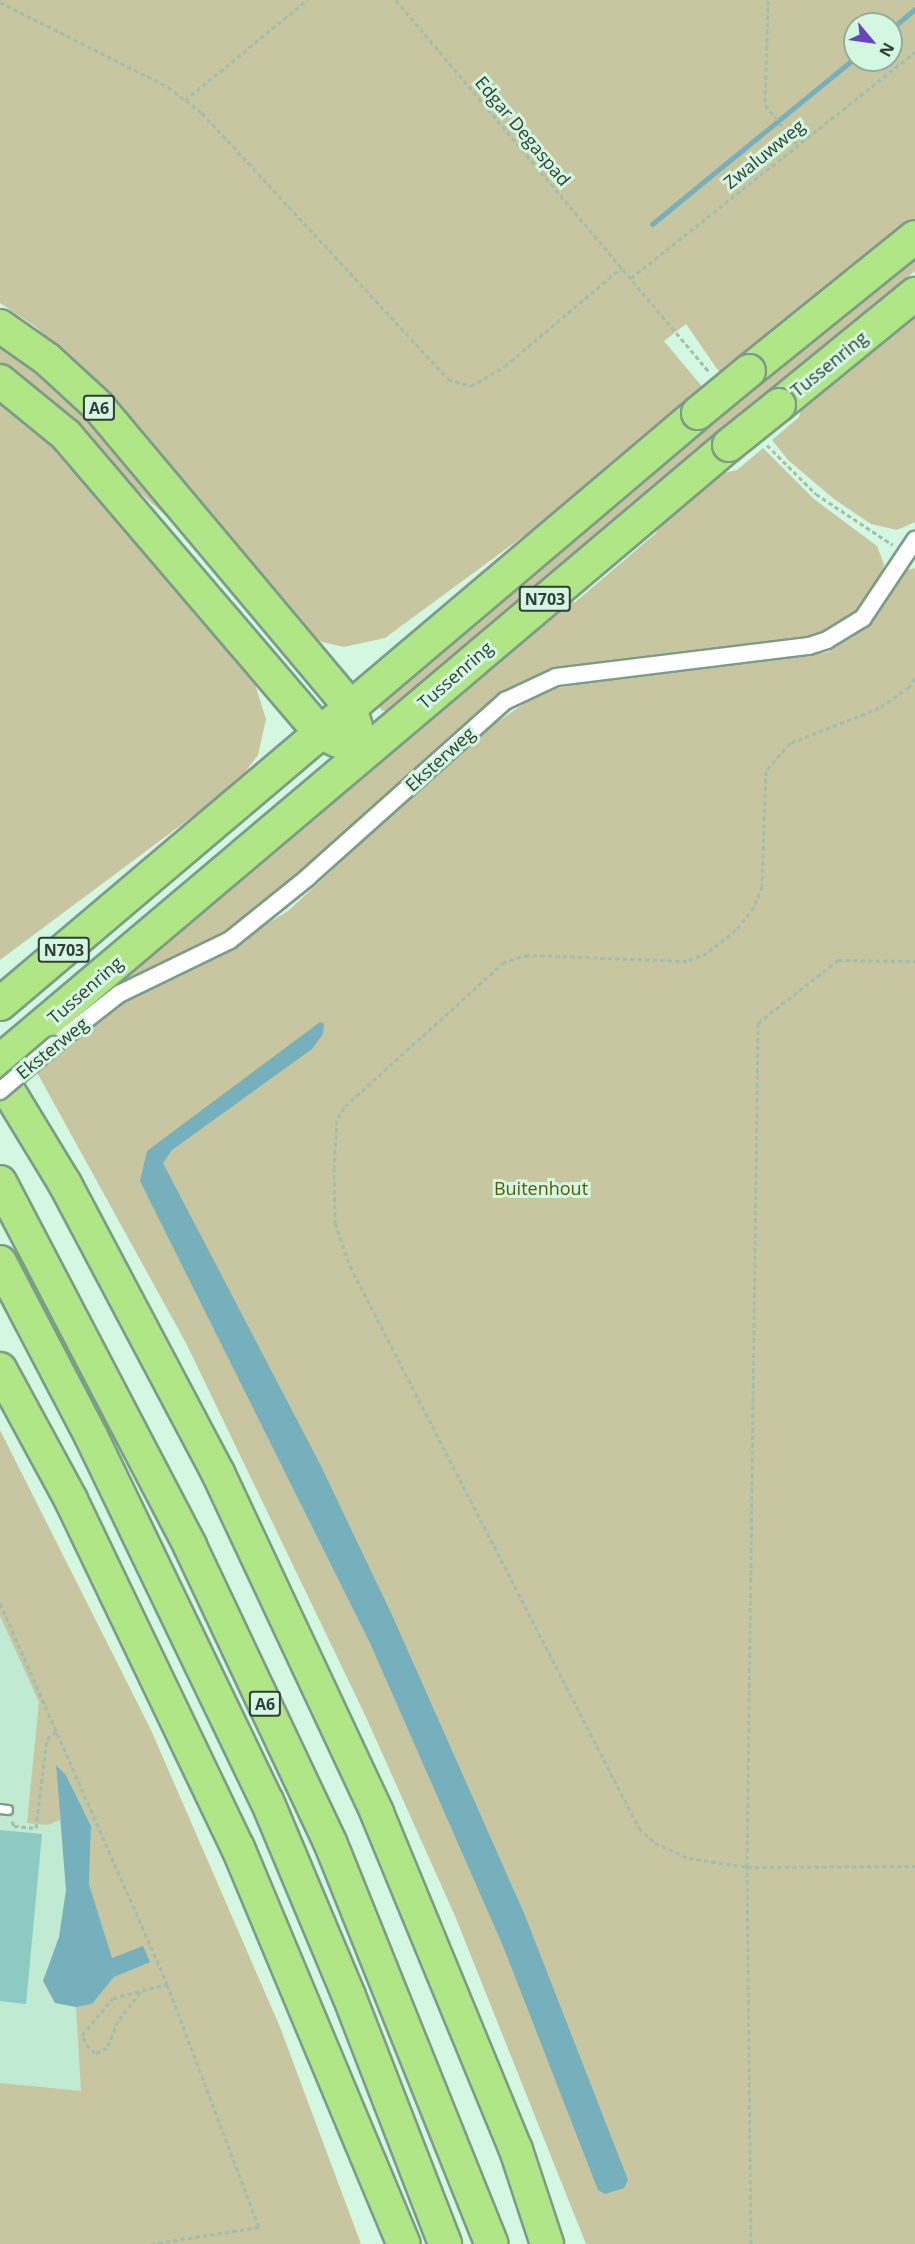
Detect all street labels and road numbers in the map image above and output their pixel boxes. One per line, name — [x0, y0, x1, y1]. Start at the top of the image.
street label: Edgar Degaspad — [471, 72, 575, 190]
street label: Zwaluwweg — [719, 115, 809, 193]
street label: Tussenring — [786, 327, 872, 401]
road number: A6 — [82, 395, 116, 421]
road number: N703 — [518, 586, 572, 612]
street label: Tussenring — [413, 637, 497, 713]
street label: Eksterweg — [401, 722, 479, 796]
road number: N703 — [37, 937, 91, 963]
street label: Tussenring — [43, 952, 127, 1028]
street label: Eksterweg — [12, 1013, 92, 1083]
road number: A6 — [248, 1691, 282, 1717]

